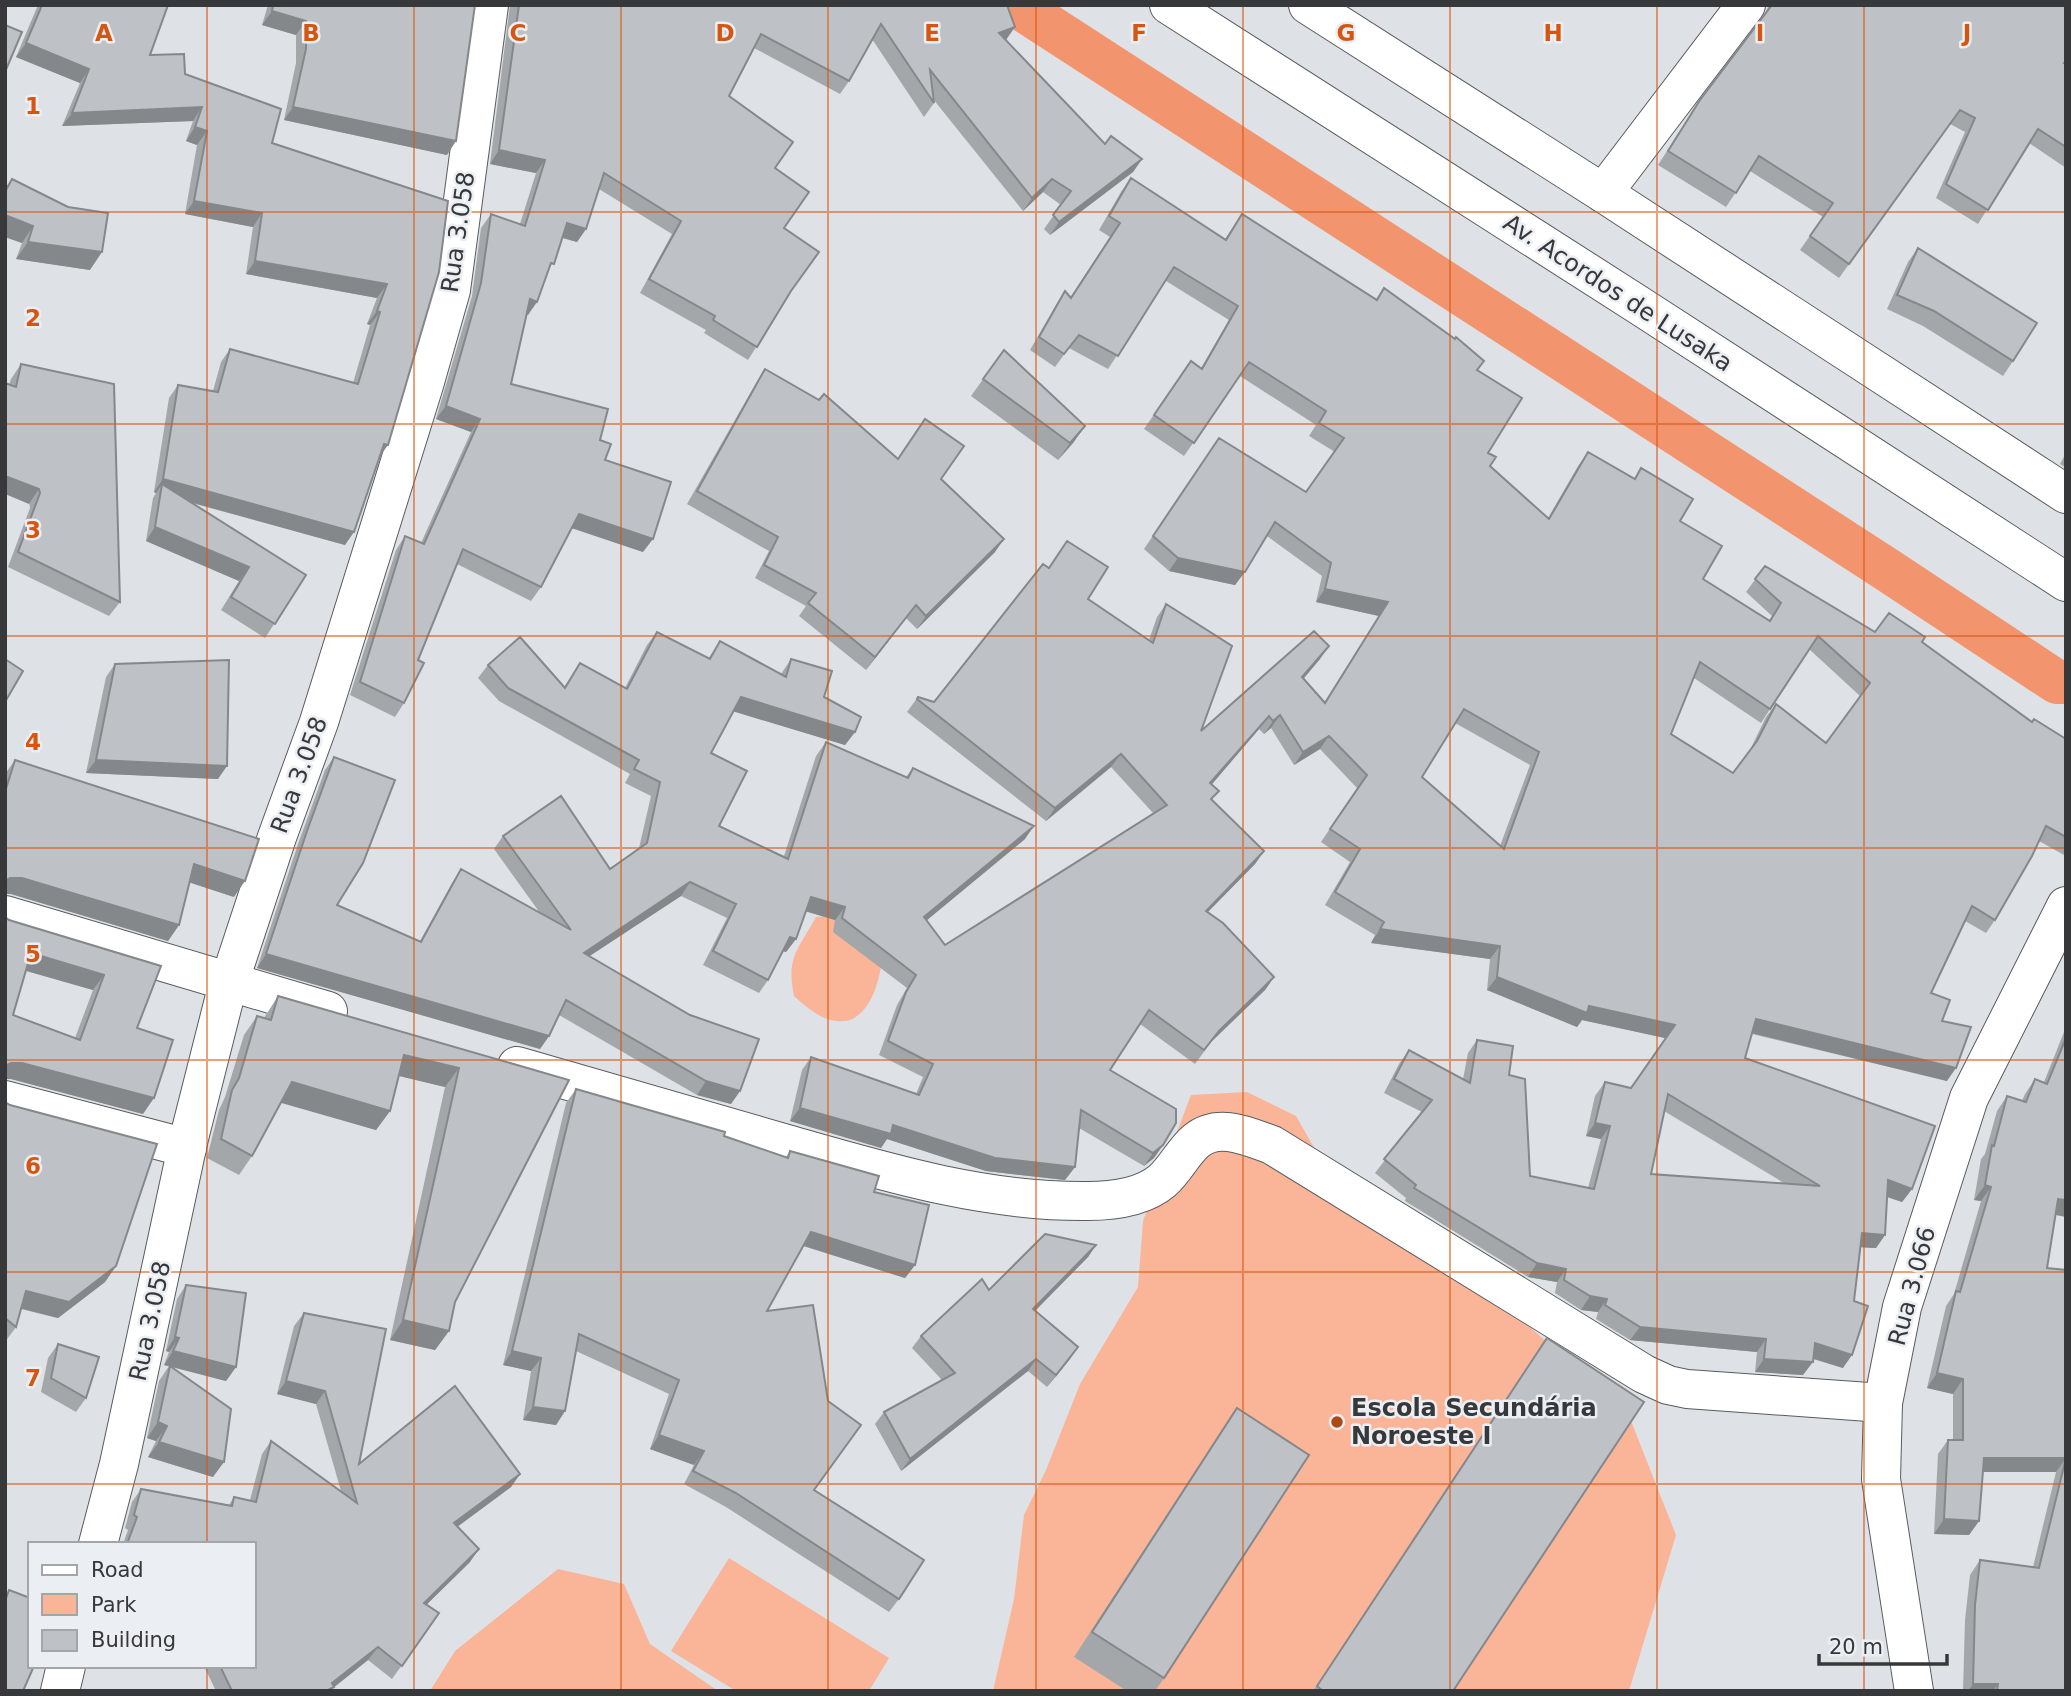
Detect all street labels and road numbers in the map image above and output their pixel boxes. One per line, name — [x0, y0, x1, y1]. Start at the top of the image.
street label: Rua 3.058 — [436, 170, 480, 294]
street label: Av. Acordos de Lusaka — [1498, 209, 1738, 377]
street label: Rua 3.058 — [265, 713, 333, 837]
street label: Rua 3.066 — [1883, 1224, 1941, 1348]
street label: Rua 3.058 — [124, 1258, 176, 1384]

